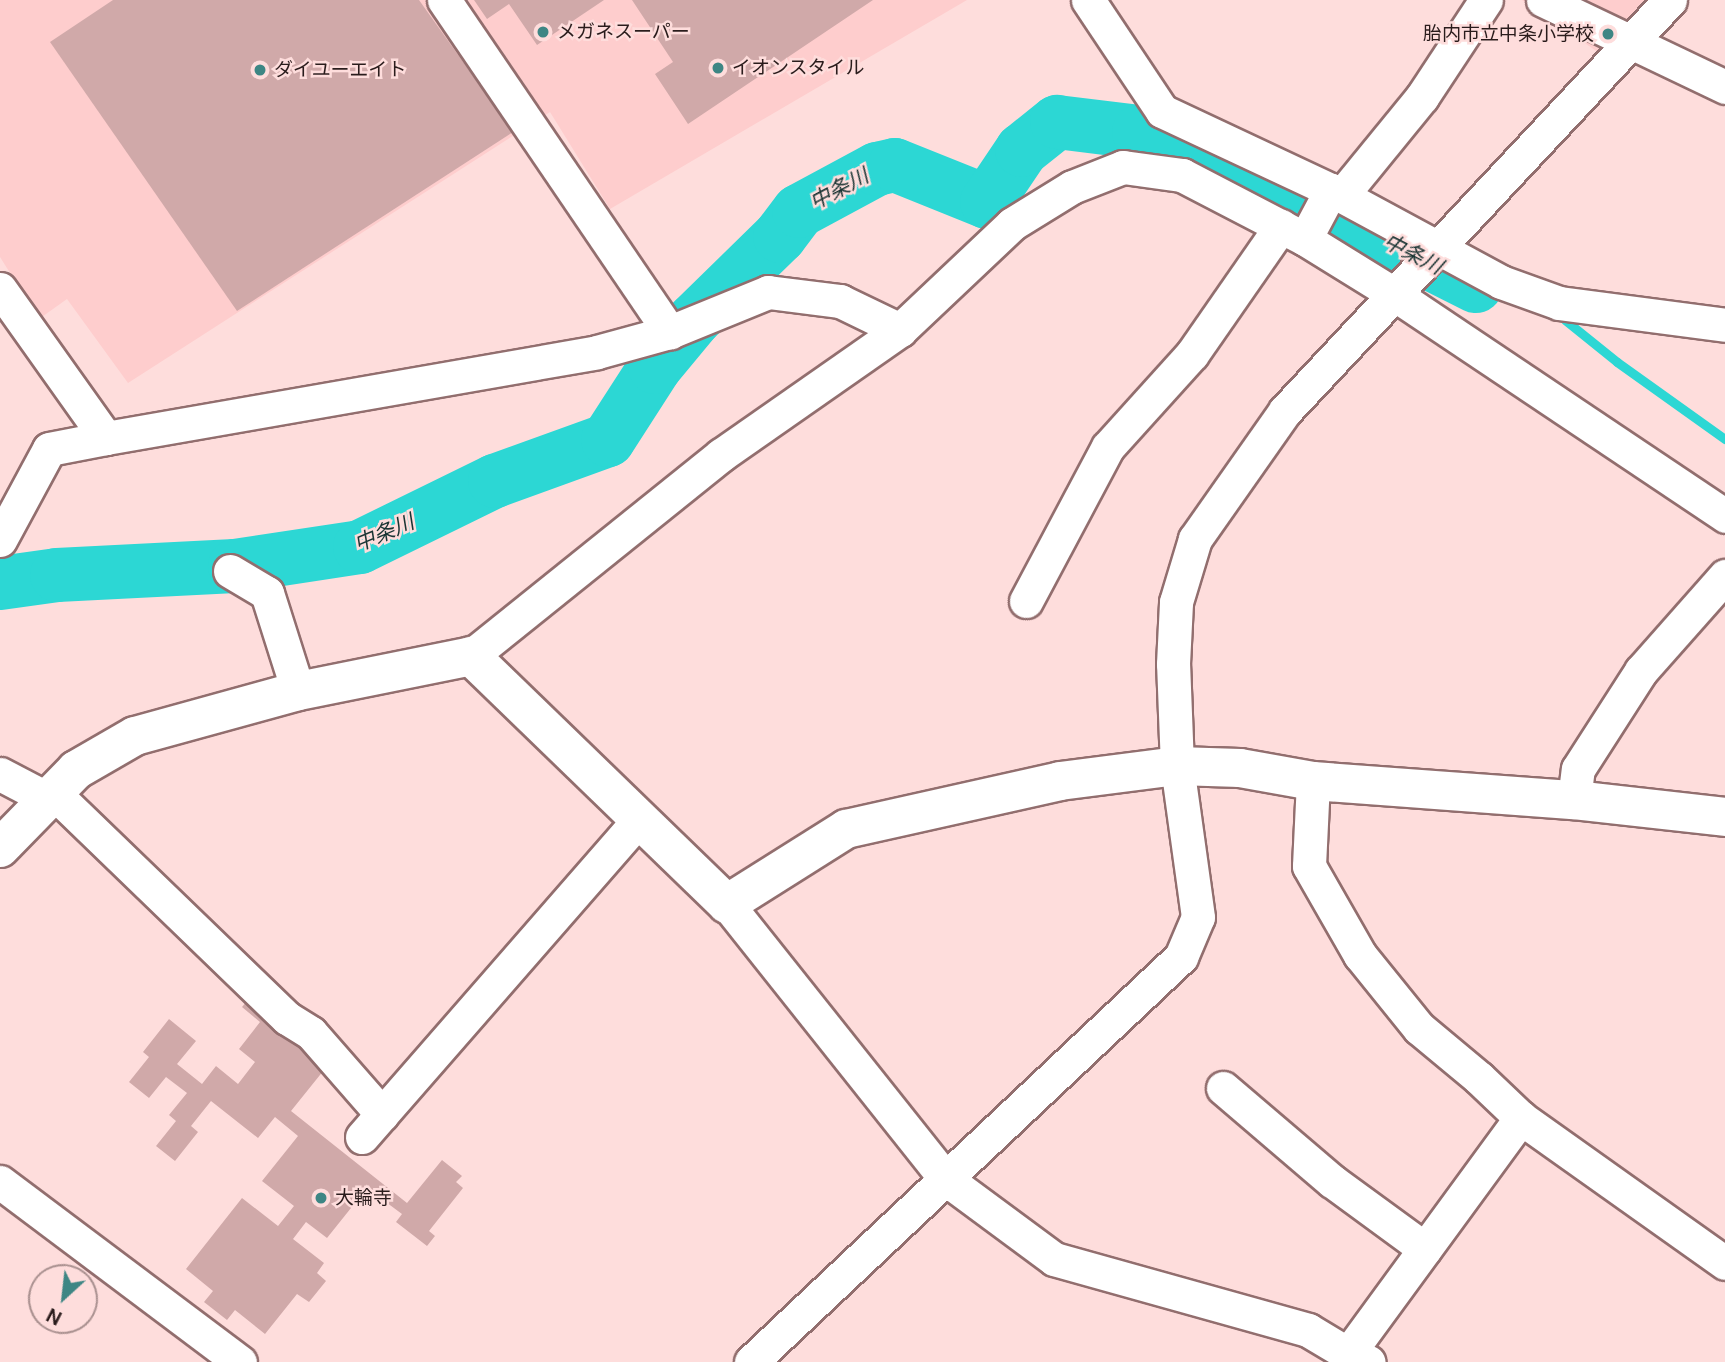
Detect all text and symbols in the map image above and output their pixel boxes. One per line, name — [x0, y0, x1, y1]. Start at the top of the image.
place label: メガネスーパー — [557, 21, 690, 43]
place label: 胎内市立中条小学校 — [1423, 23, 1594, 45]
marker: メガネスーパー — [535, 24, 551, 40]
marker: 胎内市立中条小学校 — [1600, 26, 1616, 42]
place label: イオンスタイル — [732, 57, 865, 79]
place label: ダイユーエイト — [274, 59, 407, 81]
marker: イオンスタイル — [710, 60, 726, 76]
marker: ダイユーエイト — [252, 62, 268, 78]
water label: 中条川 — [805, 163, 873, 215]
water label: 中条川 — [1379, 228, 1447, 280]
water label: 中条川 — [350, 509, 418, 557]
place label: 大輪寺 — [335, 1187, 392, 1209]
marker: 大輪寺 — [313, 1190, 329, 1206]
north arrow — [28, 1264, 98, 1334]
text: N — [42, 1302, 66, 1331]

